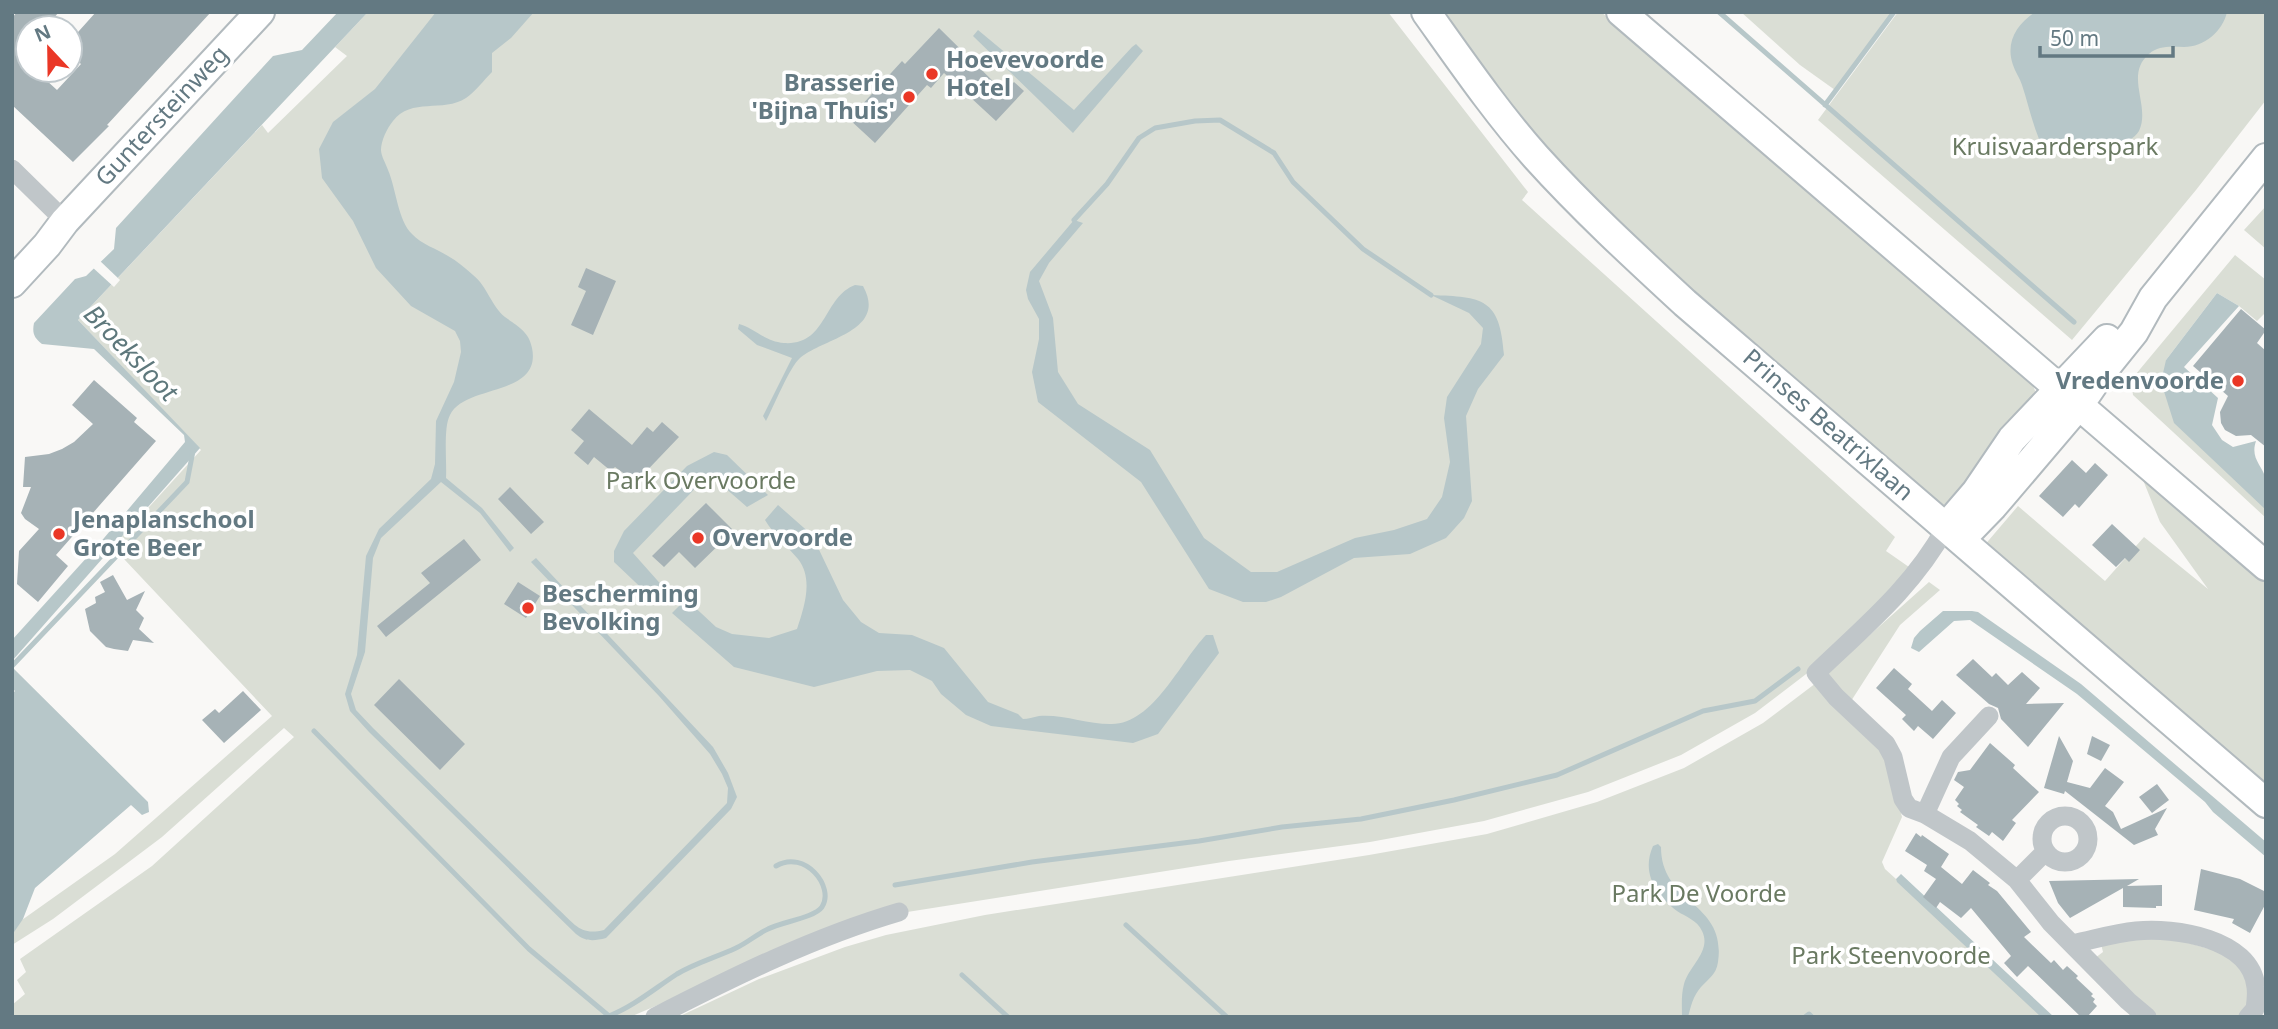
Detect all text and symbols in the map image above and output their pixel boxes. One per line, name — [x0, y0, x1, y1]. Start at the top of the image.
north arrow — [14, 14, 84, 84]
scale bar — [2040, 14, 2173, 58]
text: N — [31, 18, 55, 48]
text: 50 m — [2050, 24, 2099, 52]
street label: Guntersteinweg — [87, 37, 235, 192]
place label: Hoevevoorde Hotel — [946, 42, 1104, 103]
place label: Brasserie 'Bijna Thuis' — [751, 65, 895, 126]
marker: Hoevevoorde Hotel — [924, 66, 940, 82]
marker: Brasserie 'Bijna Thuis' — [901, 89, 917, 105]
park label: Kruisvaarderspark — [1952, 129, 2158, 162]
water label: Broeksloot — [76, 296, 188, 410]
street label: Prinses Beatrixlaan — [1737, 340, 1921, 507]
place label: Vredenvoorde — [2056, 363, 2224, 396]
marker: Vredenvoorde — [2230, 373, 2246, 389]
park label: Park Overvoorde — [606, 463, 796, 496]
place label: Jenaplanschool Grote Beer — [71, 502, 255, 563]
place label: Overvoorde — [712, 520, 853, 553]
marker: Jenaplanschool Grote Beer — [51, 526, 67, 542]
marker: Overvoorde — [690, 530, 706, 546]
place label: Bescherming Bevolking — [542, 576, 699, 637]
marker: Bescherming Bevolking — [520, 600, 536, 616]
park label: Park De Voorde — [1612, 876, 1786, 909]
park label: Park Steenvoorde — [1791, 938, 1991, 971]

